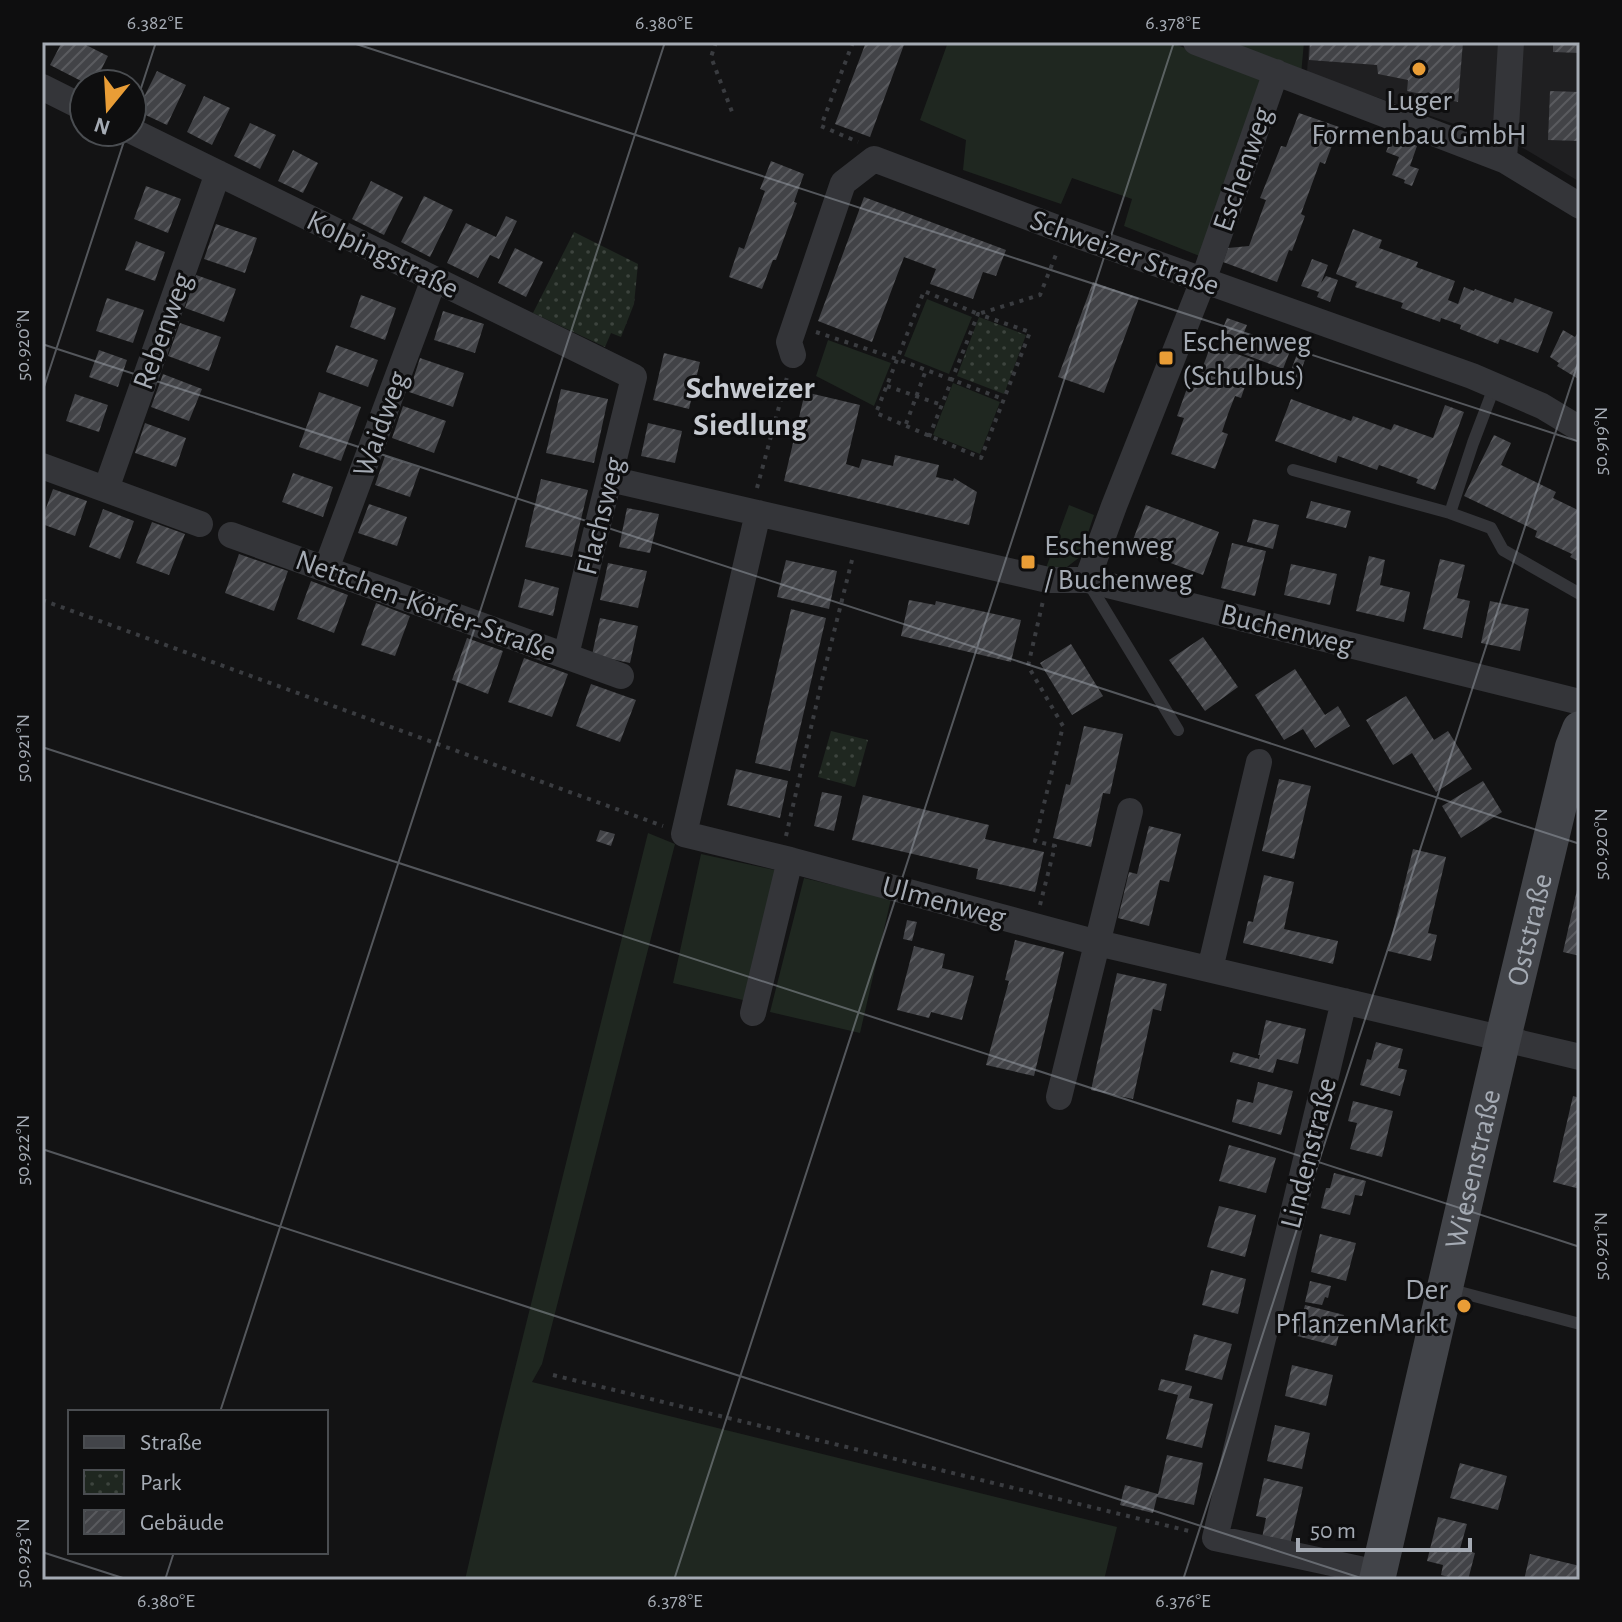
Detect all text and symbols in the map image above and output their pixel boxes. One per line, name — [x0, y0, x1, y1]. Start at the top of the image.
text: 6.382°E — [127, 13, 184, 33]
text: 6.380°E — [635, 13, 693, 33]
text: 6.378°E — [1145, 13, 1201, 33]
marker: Luger Formenbau GmbH — [1410, 60, 1428, 78]
north arrow — [68, 68, 148, 148]
place label: Luger Formenbau GmbH — [1311, 86, 1527, 150]
street label: Eschenweg — [1208, 103, 1278, 235]
text: N — [91, 113, 113, 139]
street label: Kolpingstraße — [302, 205, 463, 305]
street label: Schweizer Straße — [1026, 205, 1223, 301]
street label: Rebenweg — [128, 269, 198, 394]
text: 50.920°N — [13, 309, 33, 381]
place label: Eschenweg (Schulbus) — [1182, 327, 1312, 391]
marker: Eschenweg (Schulbus) — [1157, 349, 1175, 367]
street label: Waidweg — [348, 367, 414, 481]
district label: Schweizer Siedlung — [685, 372, 815, 441]
text: 50.919°N — [1591, 407, 1611, 475]
street label: Flachsweg — [572, 454, 630, 578]
place label: Eschenweg / Buchenweg — [1044, 531, 1193, 595]
street label: Nettchen-Körfer-Straße — [291, 545, 560, 667]
marker: Eschenweg / Buchenweg — [1019, 553, 1037, 571]
street label: Buchenweg — [1218, 599, 1356, 661]
text: 50.921°N — [13, 714, 33, 782]
text: 50.920°N — [1591, 808, 1611, 880]
street label: Ulmenweg — [879, 871, 1009, 933]
street label: Oststraße — [1502, 871, 1558, 989]
street label: Lindenstraße — [1276, 1075, 1342, 1232]
street label: Wiesenstraße — [1440, 1087, 1507, 1252]
text: 50.922°N — [13, 1115, 33, 1185]
text: 50.921°N — [1591, 1212, 1611, 1280]
place label: Der PflanzenMarkt — [1275, 1275, 1448, 1339]
marker: Der PflanzenMarkt — [1455, 1297, 1473, 1315]
legend — [68, 1410, 328, 1554]
text: Straße — [140, 1431, 202, 1455]
text: Park — [140, 1471, 181, 1495]
scale bar — [1298, 1502, 1470, 1552]
text: Gebäude — [140, 1511, 224, 1535]
text: 50.923°N — [13, 1518, 33, 1588]
text: 50 m — [1310, 1519, 1356, 1543]
text: 6.380°E — [137, 1591, 195, 1611]
text: 6.378°E — [647, 1591, 703, 1611]
text: 6.376°E — [1155, 1591, 1211, 1611]

